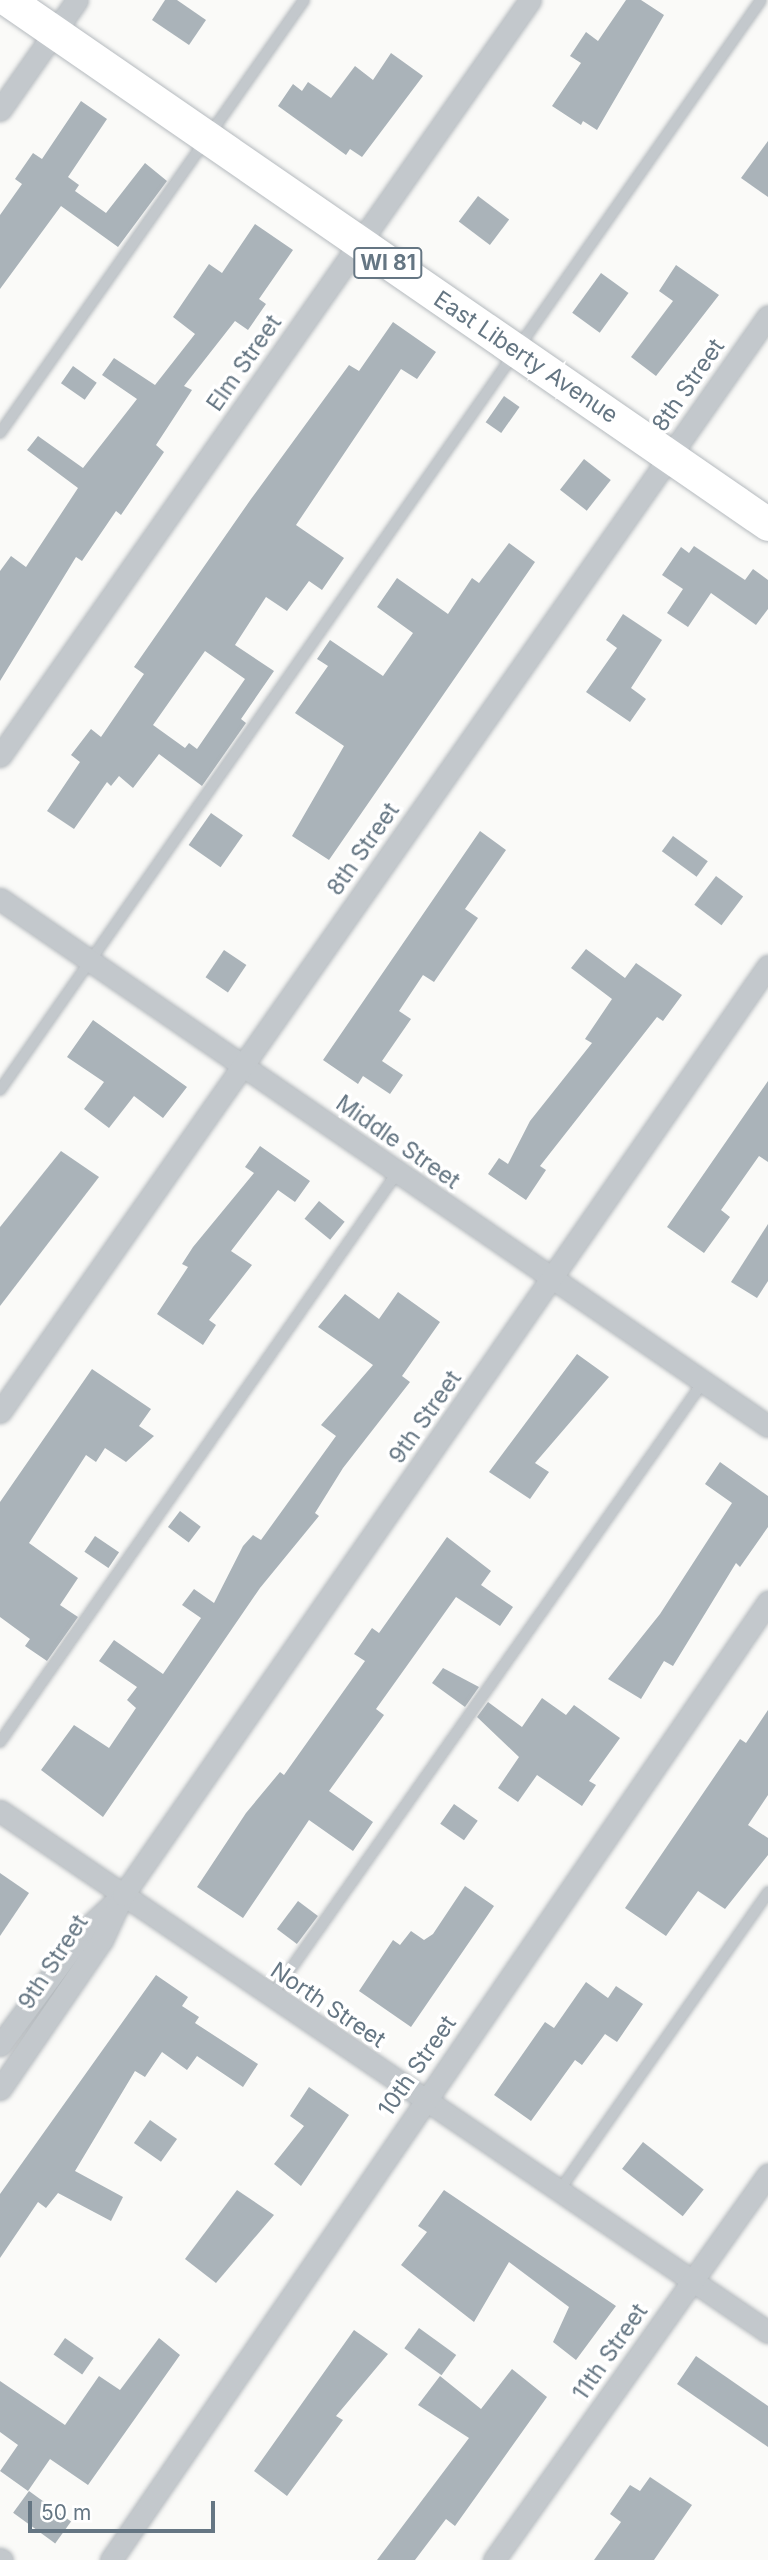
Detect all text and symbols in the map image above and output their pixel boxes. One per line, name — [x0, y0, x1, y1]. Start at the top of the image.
road number: WI 81 — [353, 246, 423, 280]
street label: East Liberty Avenue — [429, 285, 623, 429]
street label: Elm Street — [201, 310, 287, 416]
street label: 8th Street — [646, 333, 730, 437]
street label: 8th Street — [321, 797, 405, 901]
street label: Middle Street — [331, 1089, 465, 1195]
street label: 9th Street — [383, 1365, 467, 1469]
street label: 9th Street — [12, 1910, 94, 2014]
street label: North Street — [265, 1956, 391, 2054]
street label: 10th Street — [372, 2010, 462, 2122]
street label: 11th Street — [567, 2298, 653, 2406]
scale bar — [32, 2486, 219, 2530]
text: 50 m — [41, 2500, 91, 2525]

